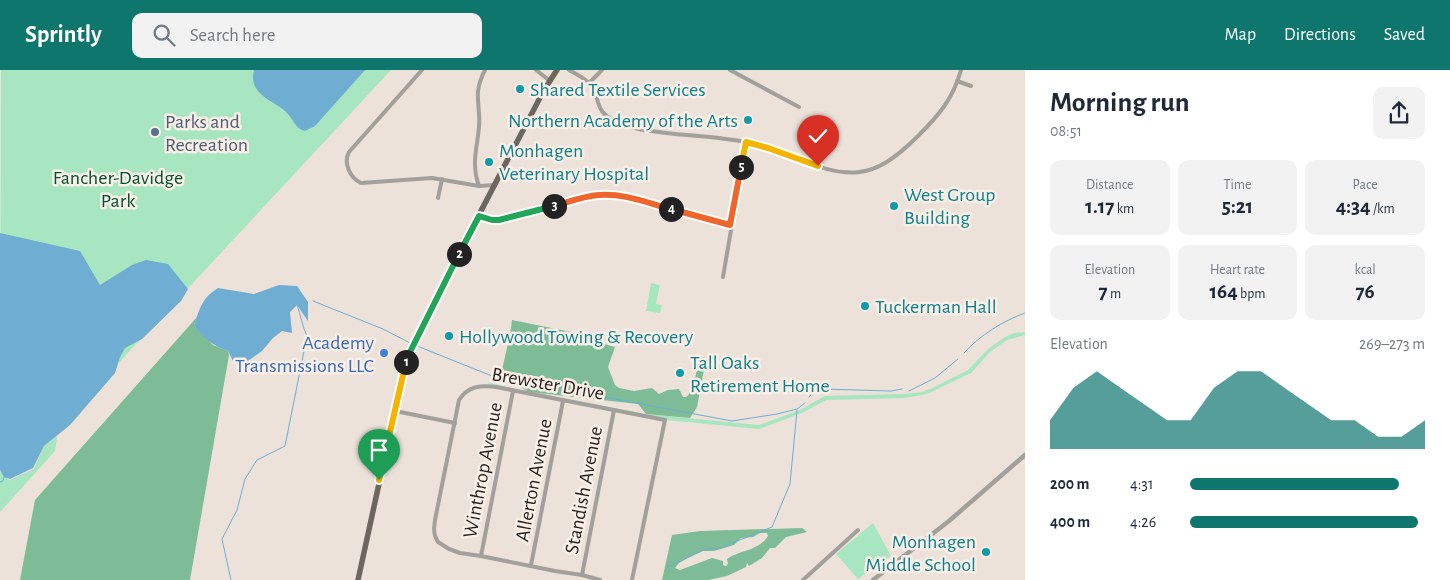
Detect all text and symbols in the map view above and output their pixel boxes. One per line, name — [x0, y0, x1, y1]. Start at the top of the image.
search box — [132, 13, 482, 58]
icon: search — [150, 21, 178, 49]
text: Sprintly — [25, 23, 102, 47]
text: Search here — [190, 26, 276, 45]
text: Map — [1225, 26, 1256, 44]
text: Directions — [1284, 26, 1356, 44]
text: Saved — [1384, 26, 1425, 44]
place label: Shared Textile Services — [530, 80, 706, 100]
marker: Shared Textile Services — [514, 83, 526, 95]
button: share — [1373, 87, 1425, 139]
text: Morning run — [1050, 89, 1190, 117]
place label: Northern Academy of the Arts — [508, 111, 738, 131]
place label: Parks and Recreation — [165, 112, 248, 155]
marker: Northern Academy of the Arts — [742, 114, 754, 126]
pin — [797, 115, 839, 166]
icon: check — [804, 122, 832, 150]
text: 08:51 — [1050, 123, 1082, 139]
marker: Parks and Recreation — [149, 126, 161, 138]
place label: Monhagen Veterinary Hospital — [499, 141, 649, 184]
pin: 5 — [728, 154, 754, 180]
marker: Monhagen Veterinary Hospital — [483, 156, 495, 168]
text: 5 — [738, 160, 745, 174]
park label: Fancher-Davidge Park — [53, 168, 183, 211]
text: Distance — [1086, 178, 1134, 192]
text: Time — [1224, 178, 1251, 192]
text: Pace — [1353, 178, 1378, 192]
place label: West Group Building — [904, 185, 996, 228]
pin: 3 — [542, 194, 566, 218]
pin: 4 — [658, 196, 684, 222]
text: 1.17 — [1085, 196, 1114, 217]
text: 5:21 — [1222, 196, 1253, 217]
text: 4:34 — [1336, 196, 1371, 217]
text: 3 — [551, 199, 558, 213]
marker: West Group Building — [888, 200, 900, 212]
text: 4 — [668, 202, 675, 216]
text: km — [1114, 202, 1134, 216]
text: /km — [1371, 202, 1395, 216]
pin: 2 — [446, 242, 472, 266]
text: 2 — [456, 247, 463, 261]
text: Elevation — [1085, 263, 1135, 277]
text: Heart rate — [1210, 263, 1265, 277]
text: kcal — [1354, 263, 1376, 277]
text: 7 — [1099, 281, 1108, 302]
text: 164 — [1210, 281, 1238, 302]
text: 76 — [1356, 281, 1375, 302]
text: m — [1108, 287, 1121, 301]
text: bpm — [1238, 287, 1265, 301]
place label: Tuckerman Hall — [875, 297, 997, 317]
marker: Tuckerman Hall — [859, 300, 871, 312]
place label: Hollywood Towing & Recovery — [459, 327, 694, 347]
marker: Hollywood Towing & Recovery — [443, 330, 455, 342]
place label: Academy Transmissions LLC — [235, 333, 374, 376]
text: Elevation — [1050, 336, 1108, 352]
text: 269–273 m — [1359, 336, 1425, 352]
marker: Academy Transmissions LLC — [378, 347, 390, 359]
pin: 1 — [394, 350, 418, 374]
place label: Tall Oaks Retirement Home — [690, 353, 830, 396]
text: 1 — [404, 355, 409, 369]
street label: Brewster Drive — [490, 364, 606, 404]
marker: Tall Oaks Retirement Home — [674, 367, 686, 379]
street label: Winthrop Avenue — [460, 401, 506, 540]
street label: Allerton Avenue — [512, 417, 556, 543]
street label: Standish Avenue — [562, 425, 606, 556]
pin — [358, 429, 400, 480]
icon: arrive — [365, 436, 393, 464]
text: 200 m — [1050, 476, 1090, 492]
text: 4:31 — [1130, 476, 1153, 492]
text: 400 m — [1050, 514, 1090, 530]
text: 4:26 — [1130, 514, 1156, 530]
place label: Monhagen Middle School — [865, 532, 976, 575]
marker: Monhagen Middle School — [980, 546, 992, 558]

